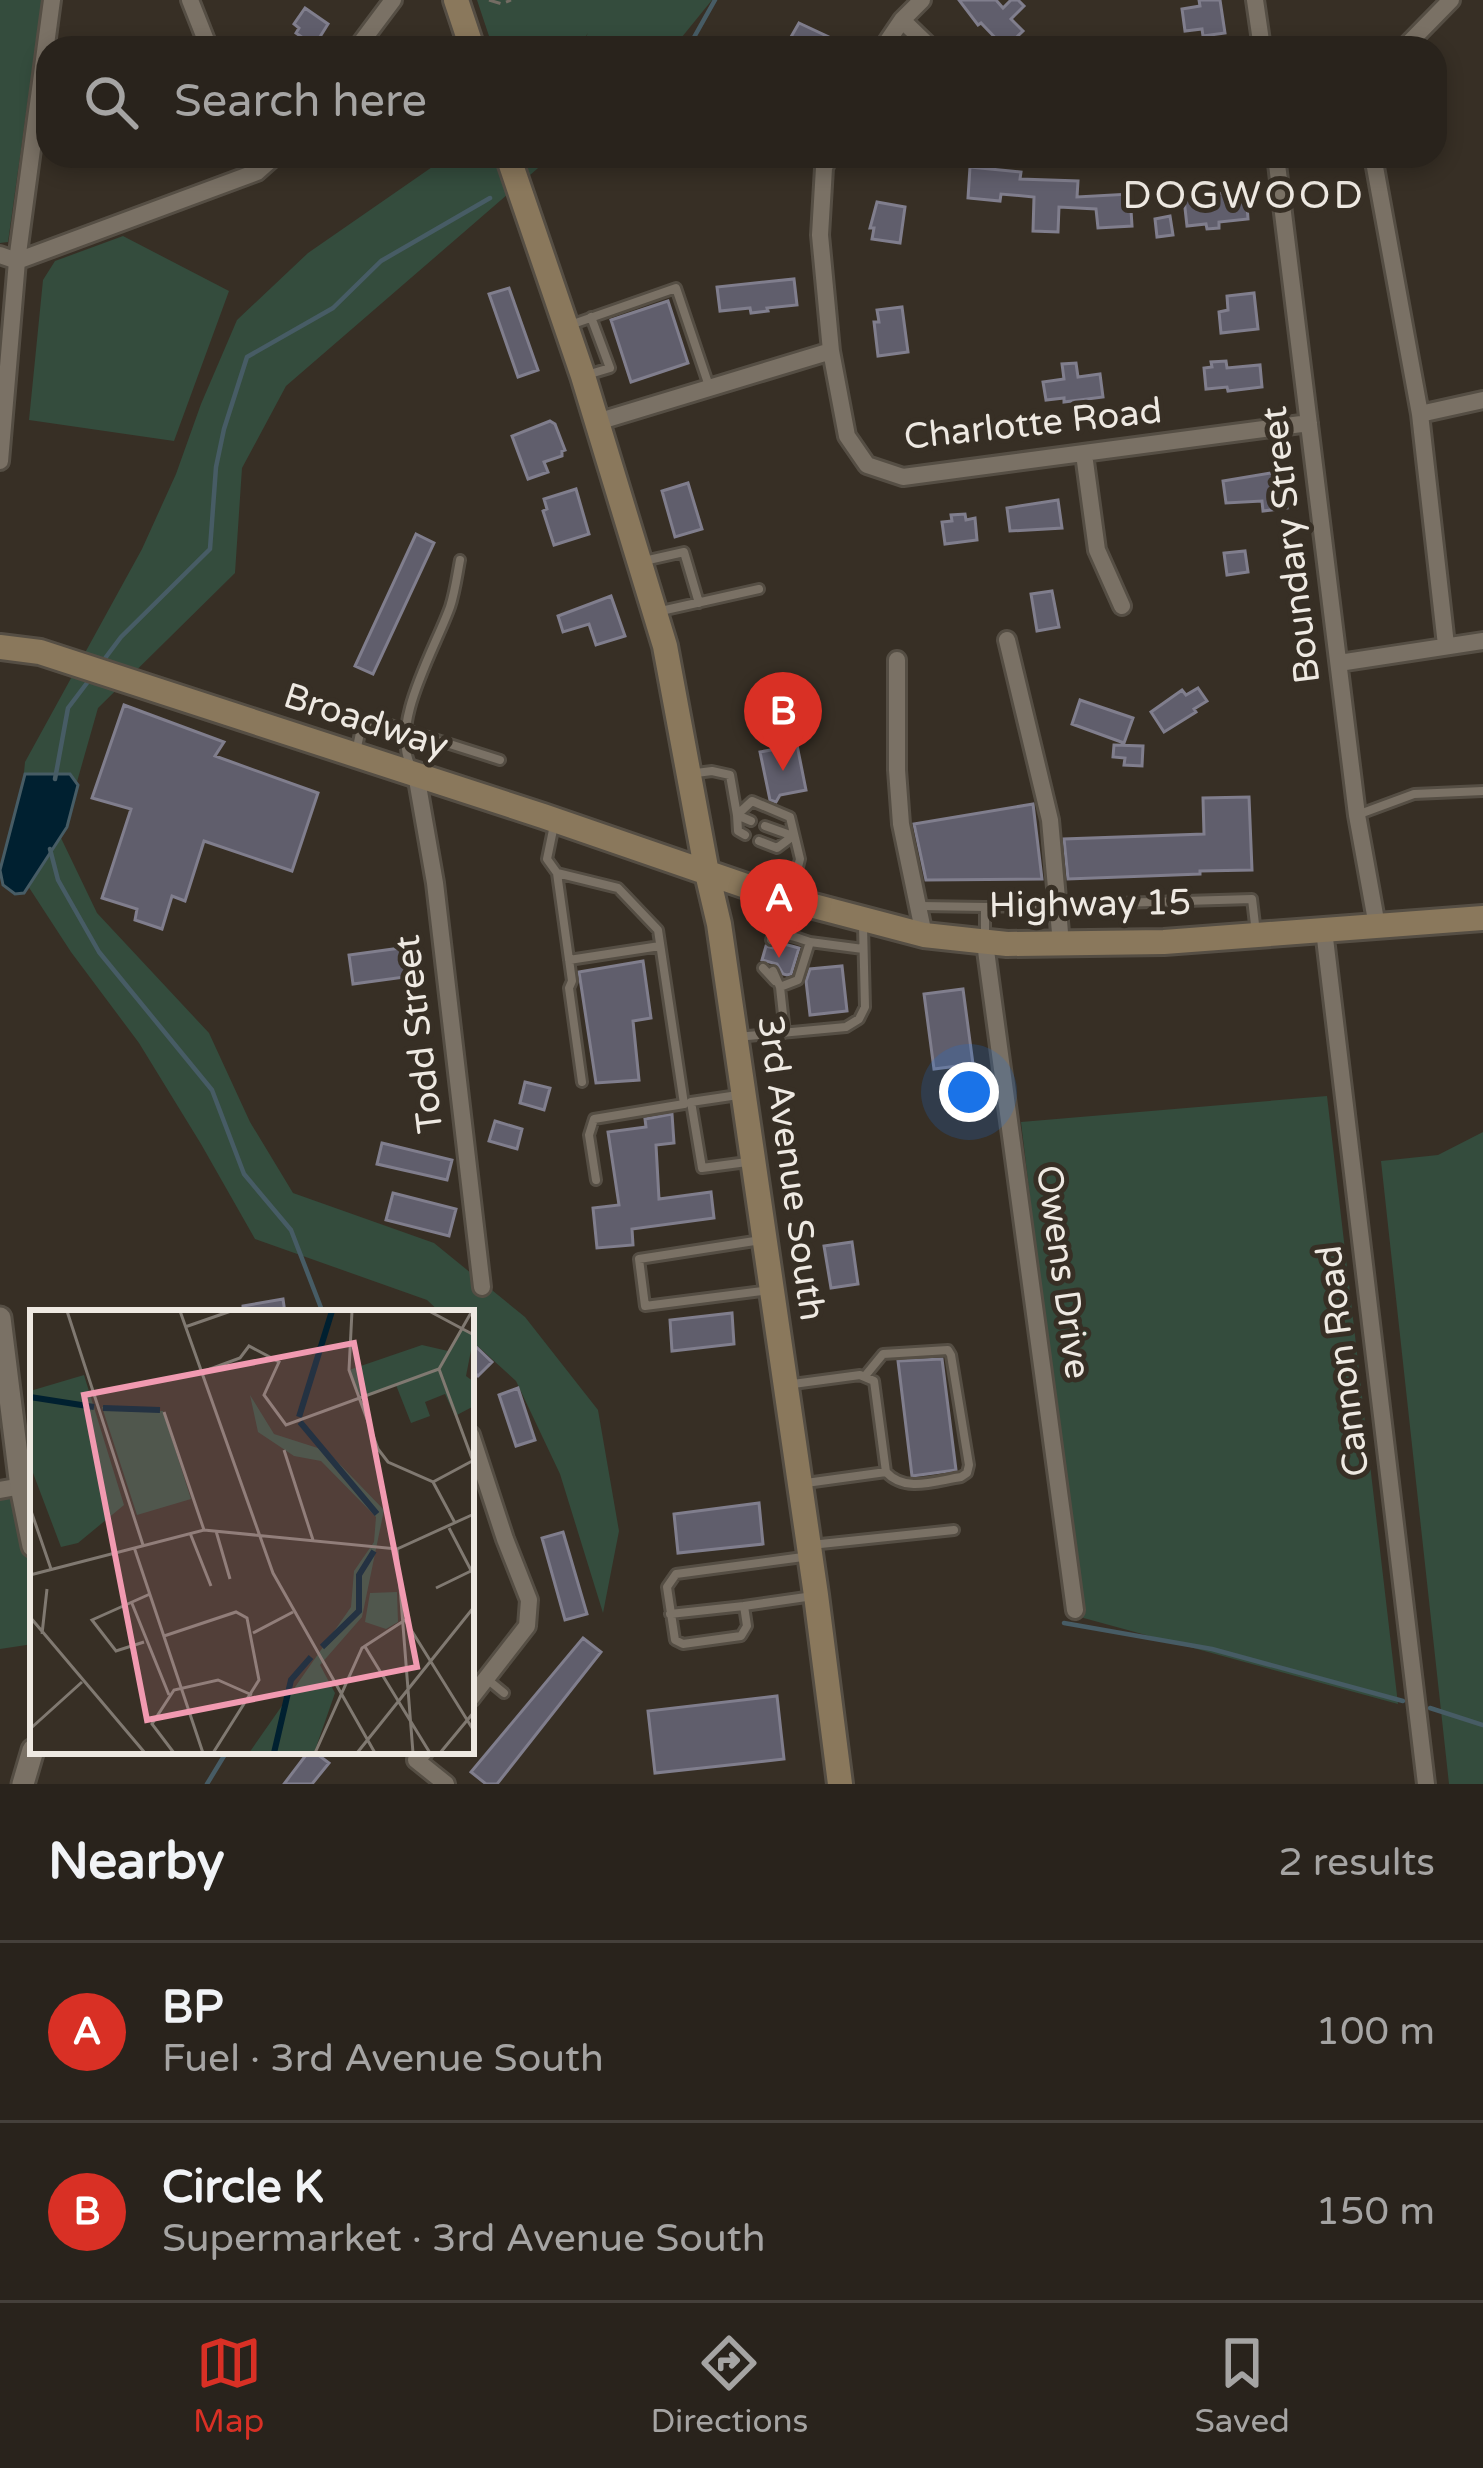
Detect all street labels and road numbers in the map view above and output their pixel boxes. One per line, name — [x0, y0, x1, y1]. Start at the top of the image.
street label: Charlotte Road — [902, 389, 1164, 459]
street label: Boundary Street — [1253, 404, 1329, 686]
street label: Broadway — [278, 674, 454, 768]
street label: Highway 15 — [989, 881, 1191, 927]
street label: Todd Street — [386, 933, 452, 1135]
street label: 3rd Avenue South — [748, 1013, 834, 1323]
street label: Owens Drive — [1027, 1162, 1099, 1382]
street label: Cannon Road — [1307, 1243, 1379, 1479]

